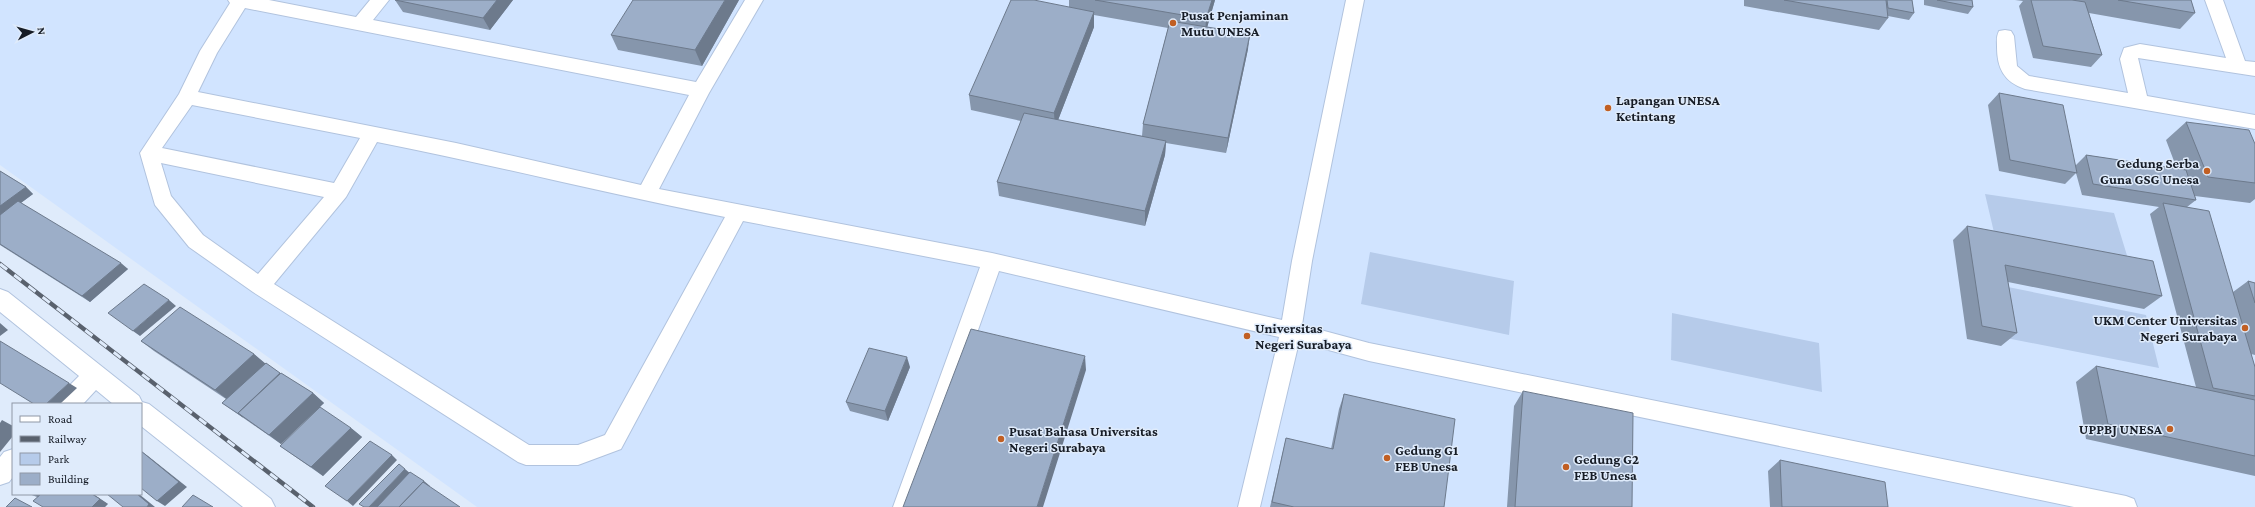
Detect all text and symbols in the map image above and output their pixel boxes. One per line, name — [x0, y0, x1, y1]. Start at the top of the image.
place label: Pusat Penjaminan Mutu UNESA — [1181, 7, 1289, 39]
north arrow — [12, 12, 52, 52]
marker: Pusat Penjaminan Mutu UNESA — [1168, 18, 1178, 28]
text: N — [36, 27, 48, 36]
place label: Lapangan UNESA Ketintang — [1616, 92, 1721, 124]
marker: Lapangan UNESA Ketintang — [1603, 103, 1613, 113]
place label: Gedung Serba Guna GSG Unesa — [2100, 155, 2199, 187]
marker: Gedung Serba Guna GSG Unesa — [2202, 166, 2212, 176]
place label: UKM Center Universitas Negeri Surabaya — [2093, 312, 2237, 344]
place label: Universitas Negeri Surabaya — [1255, 320, 1352, 352]
marker: UKM Center Universitas Negeri Surabaya — [2240, 323, 2250, 333]
marker: Universitas Negeri Surabaya — [1242, 331, 1252, 341]
legend — [12, 403, 142, 495]
text: Road — [48, 412, 73, 426]
place label: UPPBJ UNESA — [2079, 421, 2163, 437]
place label: Pusat Bahasa Universitas Negeri Surabaya — [1009, 423, 1158, 455]
marker: UPPBJ UNESA — [2165, 424, 2175, 434]
text: Railway — [48, 432, 87, 446]
marker: Pusat Bahasa Universitas Negeri Surabaya — [996, 434, 1006, 444]
place label: Gedung G1 FEB Unesa — [1395, 442, 1458, 474]
place label: Gedung G2 FEB Unesa — [1574, 451, 1639, 483]
text: Park — [48, 452, 70, 466]
marker: Gedung G1 FEB Unesa — [1382, 453, 1392, 463]
marker: Gedung G2 FEB Unesa — [1561, 462, 1571, 472]
text: Building — [48, 472, 89, 486]

